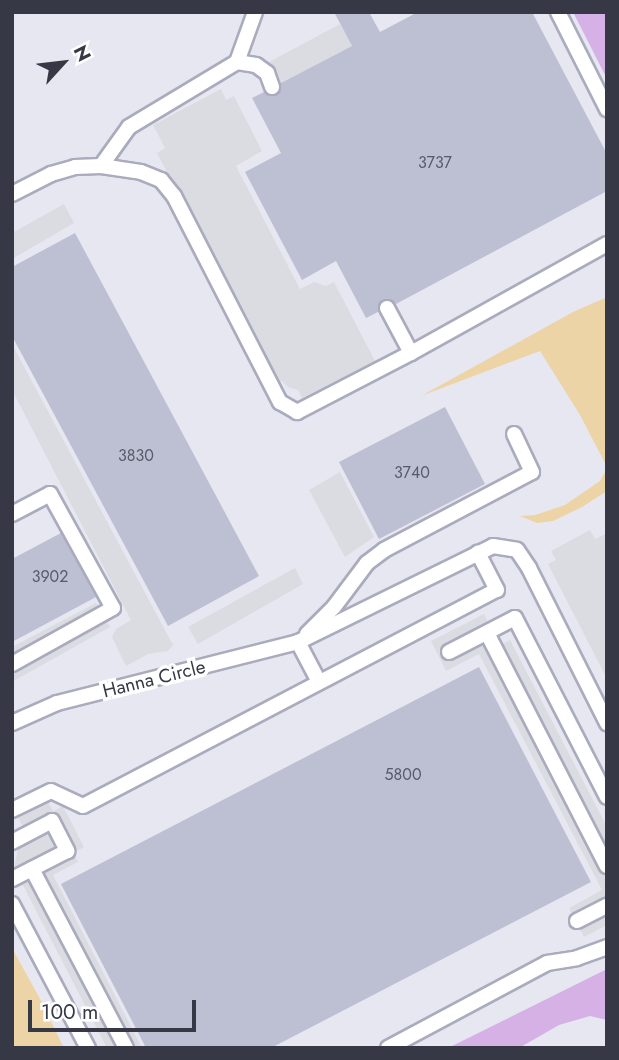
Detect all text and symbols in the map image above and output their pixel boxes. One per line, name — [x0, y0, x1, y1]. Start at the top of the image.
north arrow — [28, 28, 98, 98]
text: N — [67, 40, 98, 66]
house number: 3737 — [418, 153, 452, 173]
house number: 3830 — [118, 446, 154, 466]
house number: 3740 — [394, 463, 430, 483]
house number: 3902 — [32, 567, 68, 587]
street label: Hanna Circle — [100, 655, 208, 703]
house number: 5800 — [385, 765, 421, 785]
scale bar — [32, 986, 200, 1030]
text: 100 m — [41, 997, 98, 1027]

